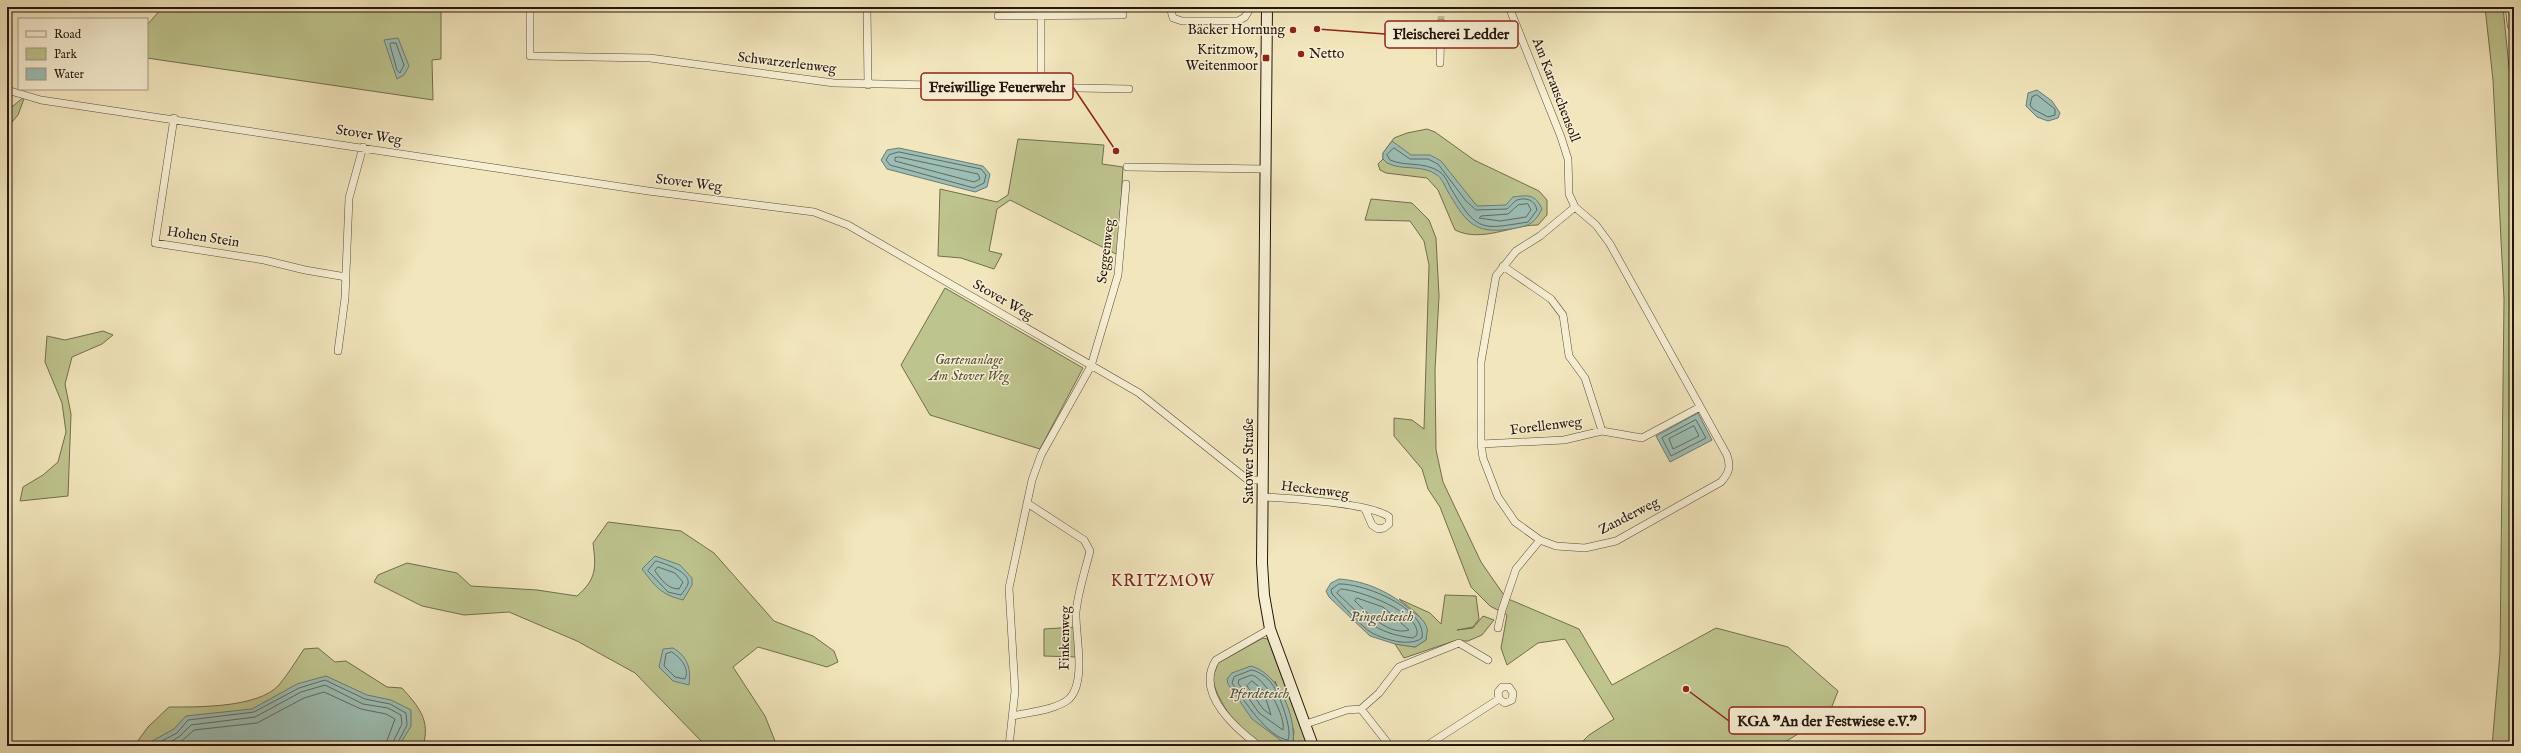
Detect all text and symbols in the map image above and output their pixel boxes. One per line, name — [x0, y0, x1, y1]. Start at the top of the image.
legend — [18, 18, 148, 90]
place label: Bäcker Hornung — [1188, 21, 1285, 39]
callout: Fleischerei Ledder — [1385, 21, 1518, 48]
marker: Bäcker Hornung — [1288, 25, 1298, 35]
text: Fleischerei Ledder — [1393, 25, 1510, 44]
text: Road — [54, 27, 82, 42]
street label: Am Karauschensoll — [1527, 34, 1584, 145]
place label: Kritzmow, Weitenmoor — [1186, 41, 1258, 75]
place label: Netto — [1309, 45, 1345, 63]
text: Park — [54, 47, 77, 62]
street label: Schwarzerlenweg — [737, 48, 838, 78]
marker: Netto — [1296, 49, 1306, 59]
marker: Kritzmow, Weitenmoor — [1261, 53, 1271, 63]
text: Water — [54, 67, 85, 82]
callout: Freiwillige Feuerwehr — [921, 73, 1073, 100]
text: Freiwillige Feuerwehr — [929, 78, 1066, 97]
street label: Stover Weg — [335, 121, 404, 149]
street label: Stover Weg — [655, 170, 724, 196]
street label: Seggenweg — [1093, 217, 1119, 285]
street label: Hohen Stein — [165, 222, 241, 252]
street label: Stover Weg — [970, 276, 1037, 325]
park label: Gartenanlage Am Stover Weg — [927, 351, 1010, 386]
street label: Forellenweg — [1509, 413, 1583, 439]
street label: Satower Straße — [1240, 417, 1258, 504]
street label: Heckenweg — [1280, 477, 1351, 503]
street label: Zanderweg — [1596, 493, 1663, 539]
district label: KRITZMOW — [1111, 572, 1215, 592]
street label: Finkenweg — [1055, 605, 1075, 670]
water label: Pingelsteich — [1350, 607, 1414, 627]
water label: Pferdeteich — [1229, 684, 1290, 703]
callout: KGA "An der Festwiese e.V." — [1729, 707, 1925, 734]
text: KGA "An der Festwiese e.V." — [1737, 712, 1918, 731]

